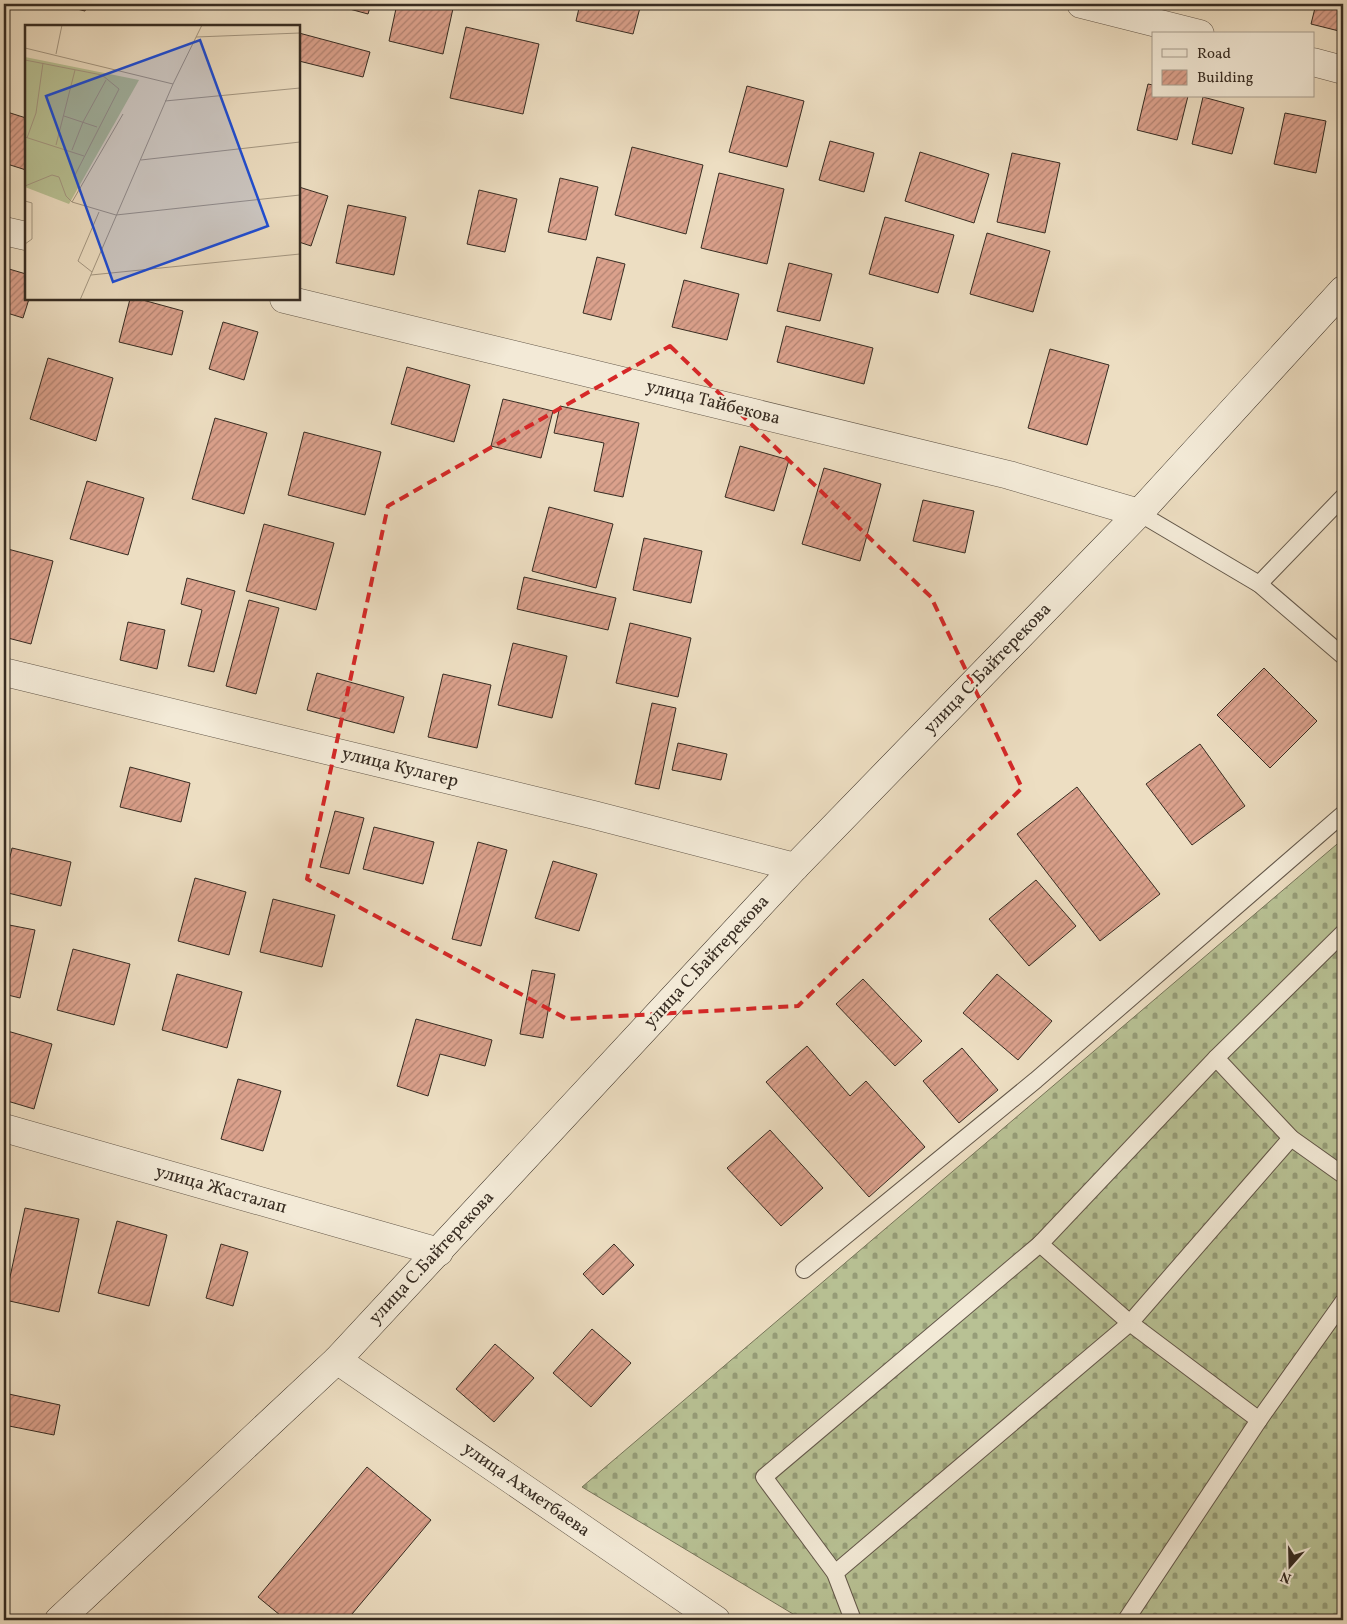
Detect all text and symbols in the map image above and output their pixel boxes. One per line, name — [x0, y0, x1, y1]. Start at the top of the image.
inset map — [25, 25, 300, 300]
legend — [1152, 32, 1314, 98]
text: Road — [1197, 44, 1231, 65]
text: Building — [1197, 68, 1254, 89]
street label: улица Тайбекова — [643, 374, 783, 432]
street label: улица С.Байтерекова — [919, 598, 1057, 740]
street label: улица Кулагер — [339, 741, 461, 795]
street label: улица С.Байтерекова — [639, 890, 776, 1034]
street label: улица Жасталап — [152, 1159, 290, 1221]
street label: улица С.Байтерекова — [364, 1186, 501, 1330]
street label: улица Ахметбаева — [457, 1437, 595, 1543]
north arrow — [1264, 1542, 1314, 1592]
text: N — [1278, 1566, 1294, 1587]

